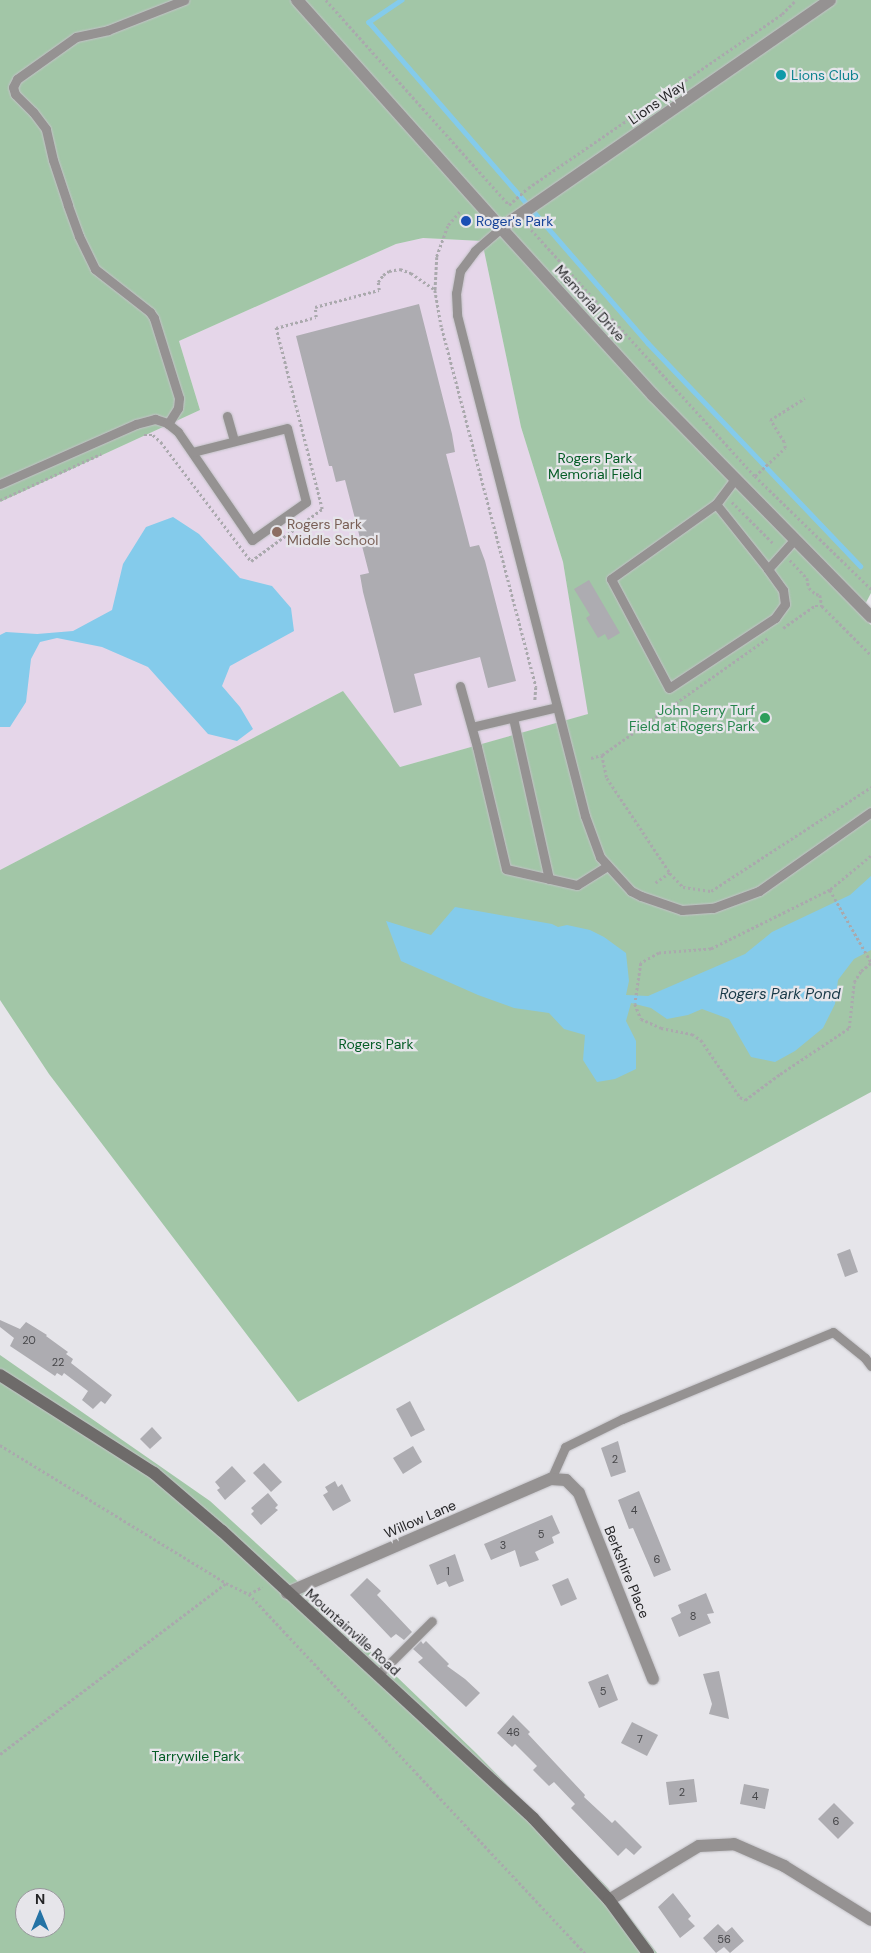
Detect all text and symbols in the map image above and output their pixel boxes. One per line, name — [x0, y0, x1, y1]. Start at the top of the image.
place label: Lions Club — [791, 67, 859, 83]
marker: Lions Club — [775, 69, 787, 81]
street label: Lions Way — [625, 76, 689, 128]
place label: Roger's Park — [476, 213, 553, 229]
marker: Roger's Park — [460, 215, 472, 227]
street label: Memorial Drive — [551, 261, 629, 345]
park label: Rogers Park Memorial Field — [548, 450, 642, 482]
place label: Rogers Park Middle School — [287, 516, 378, 548]
marker: Rogers Park Middle School — [271, 526, 283, 538]
place label: John Perry Turf Field at Rogers Park — [629, 702, 755, 734]
marker: John Perry Turf Field at Rogers Park — [759, 712, 771, 724]
water label: Rogers Park Pond — [719, 986, 841, 1004]
park label: Rogers Park — [339, 1036, 413, 1052]
house number: 20 — [22, 1333, 36, 1347]
house number: 22 — [52, 1355, 64, 1369]
house number: 2 — [612, 1452, 618, 1466]
street label: Willow Lane — [381, 1496, 459, 1542]
house number: 4 — [631, 1503, 637, 1517]
street label: Berkshire Place — [601, 1523, 653, 1621]
house number: 5 — [538, 1527, 544, 1541]
house number: 3 — [500, 1538, 506, 1552]
house number: 6 — [654, 1552, 660, 1566]
house number: 1 — [446, 1564, 450, 1578]
street label: Mountainville Road — [302, 1585, 404, 1679]
house number: 8 — [690, 1609, 696, 1623]
house number: 5 — [600, 1684, 606, 1698]
house number: 46 — [506, 1725, 520, 1739]
house number: 7 — [637, 1732, 643, 1746]
park label: Tarrywile Park — [151, 1748, 241, 1764]
house number: 2 — [679, 1785, 685, 1799]
house number: 4 — [752, 1789, 758, 1803]
house number: 6 — [833, 1814, 839, 1828]
north arrow — [15, 1888, 65, 1938]
text: N — [35, 1890, 45, 1908]
house number: 56 — [717, 1932, 731, 1946]

